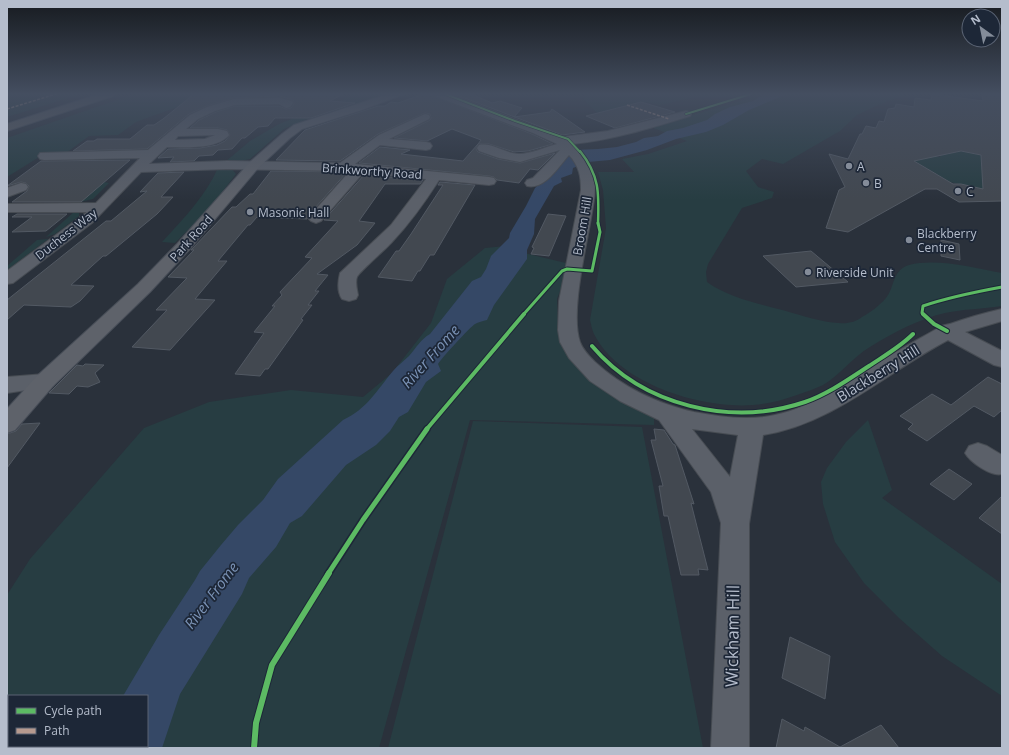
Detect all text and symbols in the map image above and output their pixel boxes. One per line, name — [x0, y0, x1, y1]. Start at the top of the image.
north arrow — [961, 8, 1001, 48]
text: N — [967, 10, 983, 28]
place label: A — [857, 158, 865, 175]
street label: Brinkworthy Road — [321, 159, 423, 183]
marker: A — [844, 161, 854, 171]
place label: B — [874, 175, 882, 192]
marker: B — [861, 178, 871, 188]
place label: C — [966, 183, 974, 200]
marker: C — [953, 186, 963, 196]
street label: Broom Hill — [568, 195, 596, 257]
street label: Duchess Way — [32, 204, 101, 264]
place label: Masonic Hall — [258, 204, 329, 221]
marker: Masonic Hall — [245, 207, 255, 217]
street label: Park Road — [166, 211, 216, 265]
place label: Blackberry Centre — [917, 225, 977, 256]
marker: Blackberry Centre — [904, 235, 914, 245]
place label: Riverside Unit — [816, 264, 893, 281]
marker: Riverside Unit — [803, 267, 813, 277]
water label: River Frome — [396, 320, 464, 392]
street label: Blackberry Hill — [833, 340, 923, 406]
water label: River Frome — [179, 557, 243, 632]
street label: Wickham Hill — [720, 585, 744, 687]
legend — [8, 695, 148, 747]
text: Cycle path — [44, 702, 102, 719]
text: Path — [44, 722, 70, 739]

